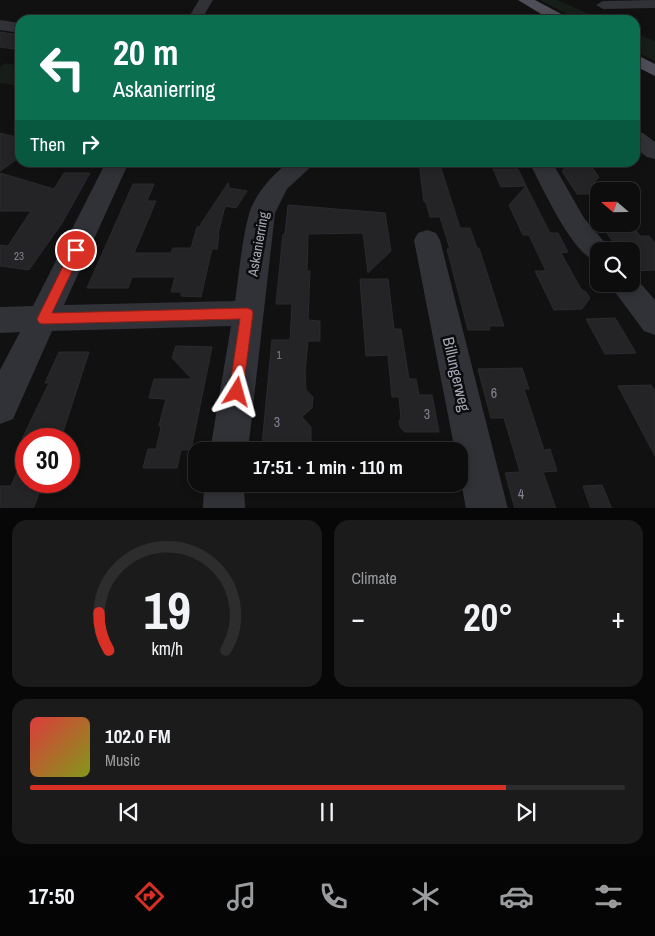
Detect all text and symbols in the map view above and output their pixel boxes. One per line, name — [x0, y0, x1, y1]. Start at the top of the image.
text: 20 m — [113, 29, 178, 76]
icon: left — [30, 35, 95, 100]
text: Askanierring — [113, 74, 215, 104]
icon: right — [76, 130, 104, 158]
text: Then — [30, 131, 66, 157]
north arrow — [590, 182, 640, 232]
map controls — [590, 182, 640, 292]
street label: Askanierring — [243, 210, 273, 279]
pin — [55, 229, 97, 271]
icon: arrive — [62, 236, 90, 264]
button: search — [590, 242, 640, 292]
house number: 23 — [14, 249, 24, 263]
street label: Billungerweg — [438, 335, 476, 414]
house number: 1 — [276, 348, 282, 362]
position arrow — [210, 365, 262, 417]
house number: 6 — [491, 384, 497, 402]
house number: 3 — [424, 405, 430, 423]
house number: 3 — [274, 413, 280, 431]
speed limit sign: 30 — [15, 428, 80, 493]
text: 17:51 · 1 min · 110 m — [253, 454, 403, 480]
house number: 4 — [518, 485, 525, 503]
text: Climate — [352, 567, 397, 589]
text: 19 — [143, 575, 190, 645]
text: 20° — [463, 592, 513, 643]
text: − — [352, 599, 365, 637]
text: + — [612, 599, 625, 637]
text: km/h — [151, 637, 183, 661]
text: 102.0 FM — [105, 723, 171, 749]
text: Music — [105, 749, 140, 771]
icon: previous — [115, 798, 143, 826]
icon: pause — [313, 798, 341, 826]
icon: next — [512, 798, 540, 826]
icon: directions — [132, 879, 167, 914]
icon: music — [224, 879, 259, 914]
icon: phone — [316, 879, 351, 914]
icon: climate — [408, 879, 443, 914]
icon: car — [499, 879, 534, 914]
icon: filters — [591, 879, 626, 914]
text: 17:50 — [28, 881, 75, 911]

